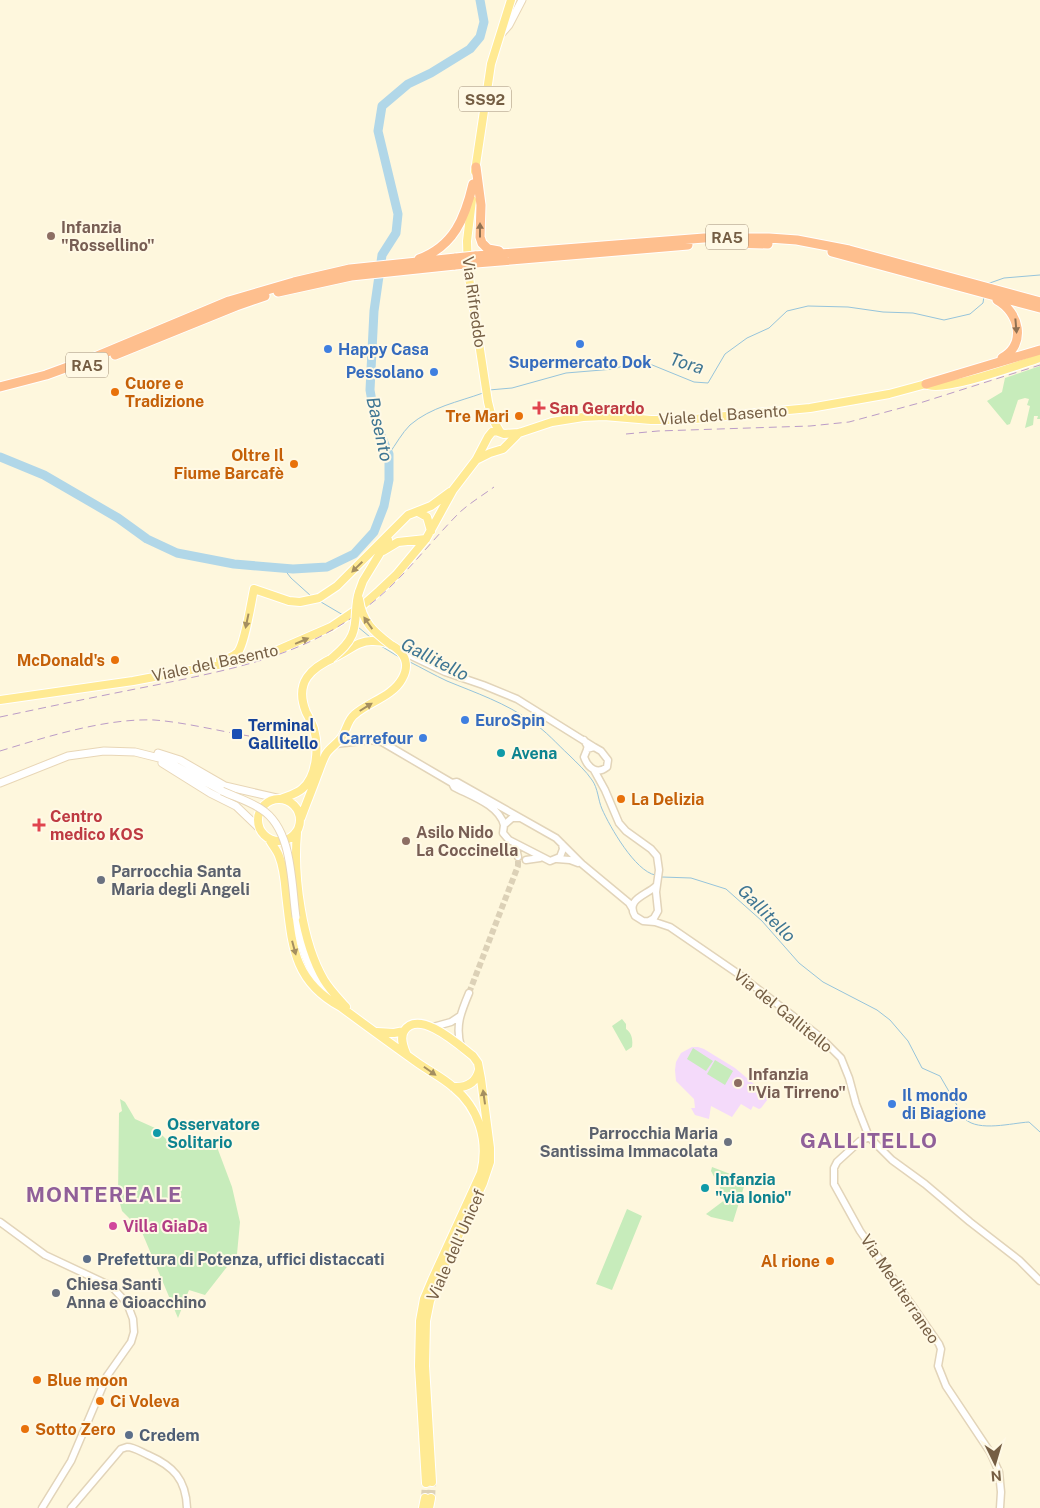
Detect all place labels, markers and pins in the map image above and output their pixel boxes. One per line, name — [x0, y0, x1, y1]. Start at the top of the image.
place label: Infanzia "Rossellino" — [61, 218, 155, 255]
marker: Infanzia "Rossellino" — [45, 230, 57, 242]
marker: Supermercato Dok — [574, 338, 586, 350]
place label: Happy Casa — [338, 340, 429, 359]
marker: Happy Casa — [322, 343, 334, 355]
place label: Supermercato Dok — [509, 353, 651, 372]
place label: Pessolano — [346, 363, 424, 382]
marker: Pessolano — [428, 366, 440, 378]
place label: Cuore e Tradizione — [125, 374, 204, 411]
marker: Cuore e Tradizione — [109, 386, 121, 398]
place label: San Gerardo — [549, 399, 644, 418]
marker: San Gerardo — [533, 402, 545, 414]
place label: Tre Mari — [445, 407, 509, 426]
marker: Tre Mari — [513, 410, 525, 422]
place label: Oltre Il Fiume Barcafè — [173, 446, 284, 483]
marker: Oltre Il Fiume Barcafè — [288, 458, 300, 470]
place label: McDonald's — [17, 651, 105, 670]
marker: McDonald's — [109, 654, 121, 666]
place label: EuroSpin — [475, 711, 545, 730]
marker: EuroSpin — [459, 714, 471, 726]
place label: Terminal Gallitello — [248, 716, 318, 753]
marker: Terminal Gallitello — [230, 727, 244, 741]
place label: Carrefour — [339, 729, 413, 748]
marker: Carrefour — [417, 732, 429, 744]
place label: Avena — [511, 744, 557, 763]
marker: Avena — [495, 747, 507, 759]
place label: La Delizia — [631, 790, 704, 809]
marker: La Delizia — [615, 793, 627, 805]
place label: Centro medico KOS — [50, 807, 144, 844]
marker: Centro medico KOS — [32, 818, 46, 832]
place label: Asilo Nido La Coccinella — [416, 823, 518, 860]
marker: Asilo Nido La Coccinella — [400, 835, 412, 847]
place label: Parrocchia Santa Maria degli Angeli — [111, 862, 250, 899]
marker: Parrocchia Santa Maria degli Angeli — [95, 874, 107, 886]
place label: Infanzia "Via Tirreno" — [748, 1065, 846, 1102]
marker: Infanzia "Via Tirreno" — [732, 1077, 744, 1089]
place label: Il mondo di Biagione — [902, 1086, 986, 1123]
marker: Il mondo di Biagione — [886, 1098, 898, 1110]
place label: Osservatore Solitario — [167, 1115, 260, 1152]
place label: Parrocchia Maria Santissima Immacolata — [540, 1124, 718, 1161]
marker: Osservatore Solitario — [151, 1127, 163, 1139]
marker: Parrocchia Maria Santissima Immacolata — [722, 1136, 734, 1148]
place label: Infanzia "via Ionio" — [715, 1170, 792, 1207]
marker: Infanzia "via Ionio" — [699, 1182, 711, 1194]
place label: Villa GiaDa — [123, 1217, 208, 1236]
marker: Villa GiaDa — [107, 1220, 119, 1232]
place label: Prefettura di Potenza, uffici distaccati — [97, 1250, 385, 1269]
place label: Al rione — [761, 1252, 820, 1271]
marker: Prefettura di Potenza, uffici distaccati — [81, 1253, 93, 1265]
marker: Al rione — [824, 1255, 836, 1267]
place label: Chiesa Santi Anna e Gioacchino — [66, 1275, 206, 1312]
marker: Chiesa Santi Anna e Gioacchino — [50, 1287, 62, 1299]
place label: Blue moon — [47, 1371, 128, 1390]
marker: Blue moon — [31, 1374, 43, 1386]
place label: Ci Voleva — [110, 1392, 180, 1411]
marker: Ci Voleva — [94, 1395, 106, 1407]
place label: Sotto Zero — [35, 1420, 116, 1439]
marker: Sotto Zero — [19, 1423, 31, 1435]
place label: Credem — [139, 1426, 200, 1445]
marker: Credem — [123, 1429, 135, 1441]

